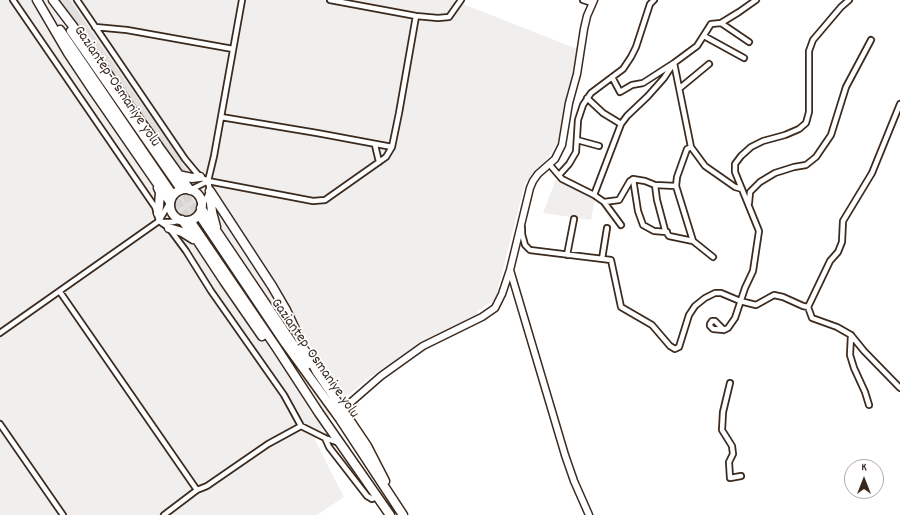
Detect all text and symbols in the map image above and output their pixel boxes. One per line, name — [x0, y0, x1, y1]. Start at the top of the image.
street label: Gaziantep-Osmaniye yolu — [69, 23, 163, 151]
street label: Gaziantep-Osmaniye yolu — [266, 296, 362, 422]
north arrow — [844, 459, 884, 499]
text: K — [861, 460, 867, 476]

